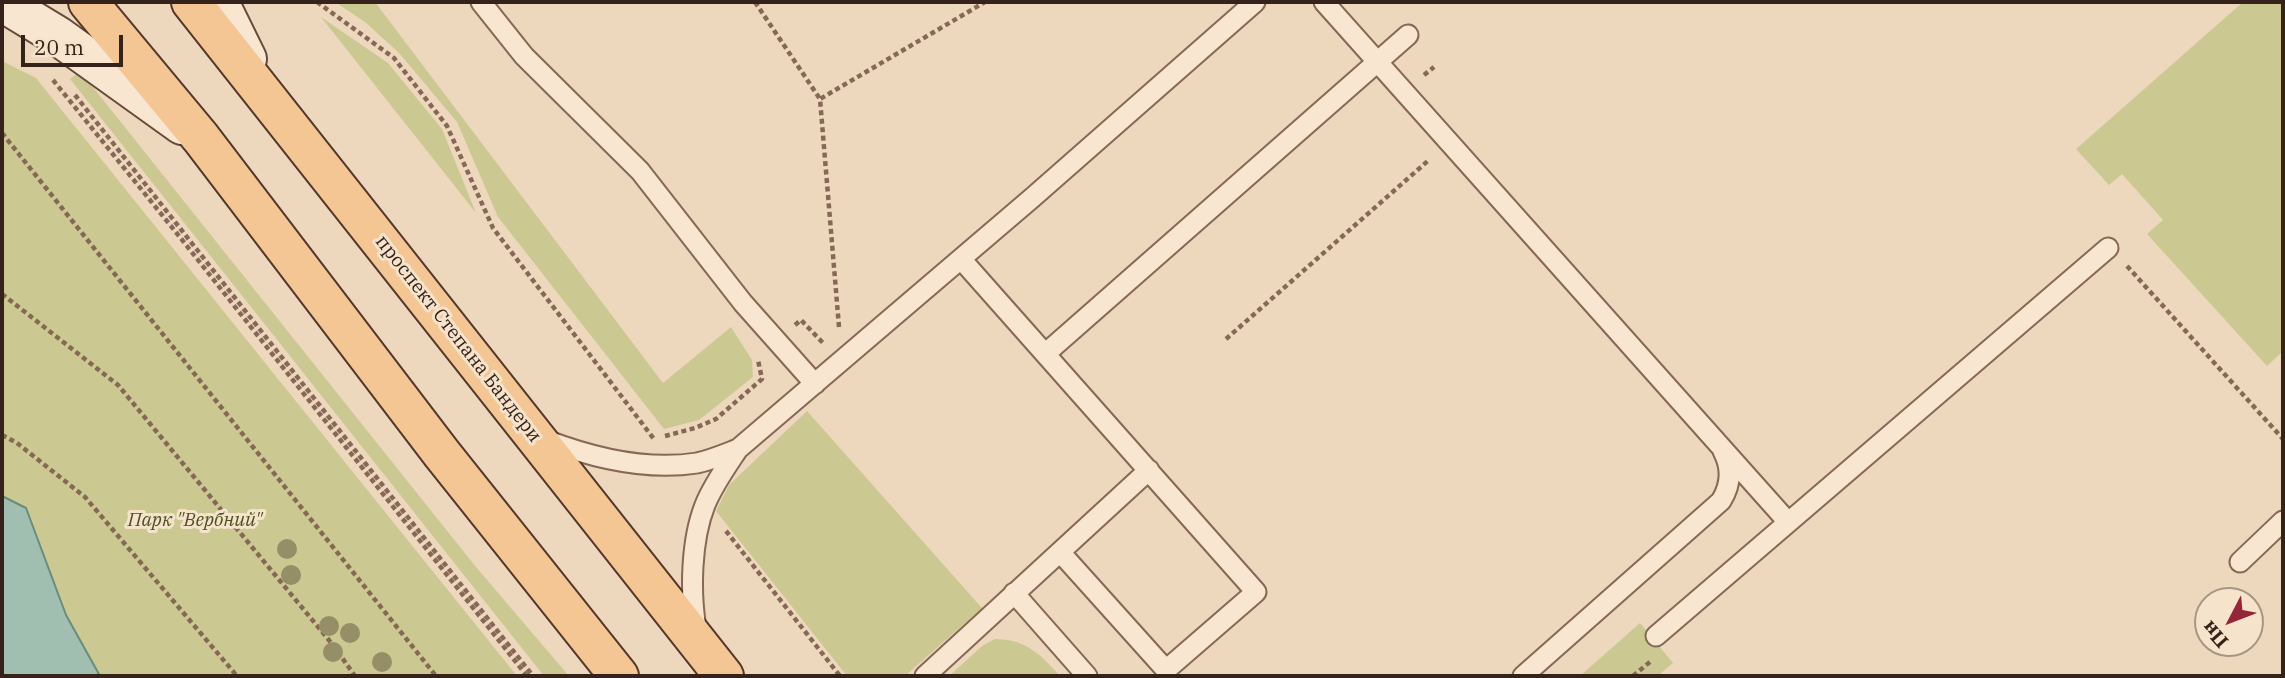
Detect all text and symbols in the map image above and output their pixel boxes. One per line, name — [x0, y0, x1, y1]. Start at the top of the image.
scale bar — [24, 21, 126, 65]
text: 20 m — [34, 33, 84, 61]
street label: проспект Степана Бандери — [370, 231, 546, 447]
park label: Парк "Вербний" — [128, 510, 262, 532]
north arrow — [2194, 587, 2264, 657]
text: Пн — [2196, 616, 2233, 653]

